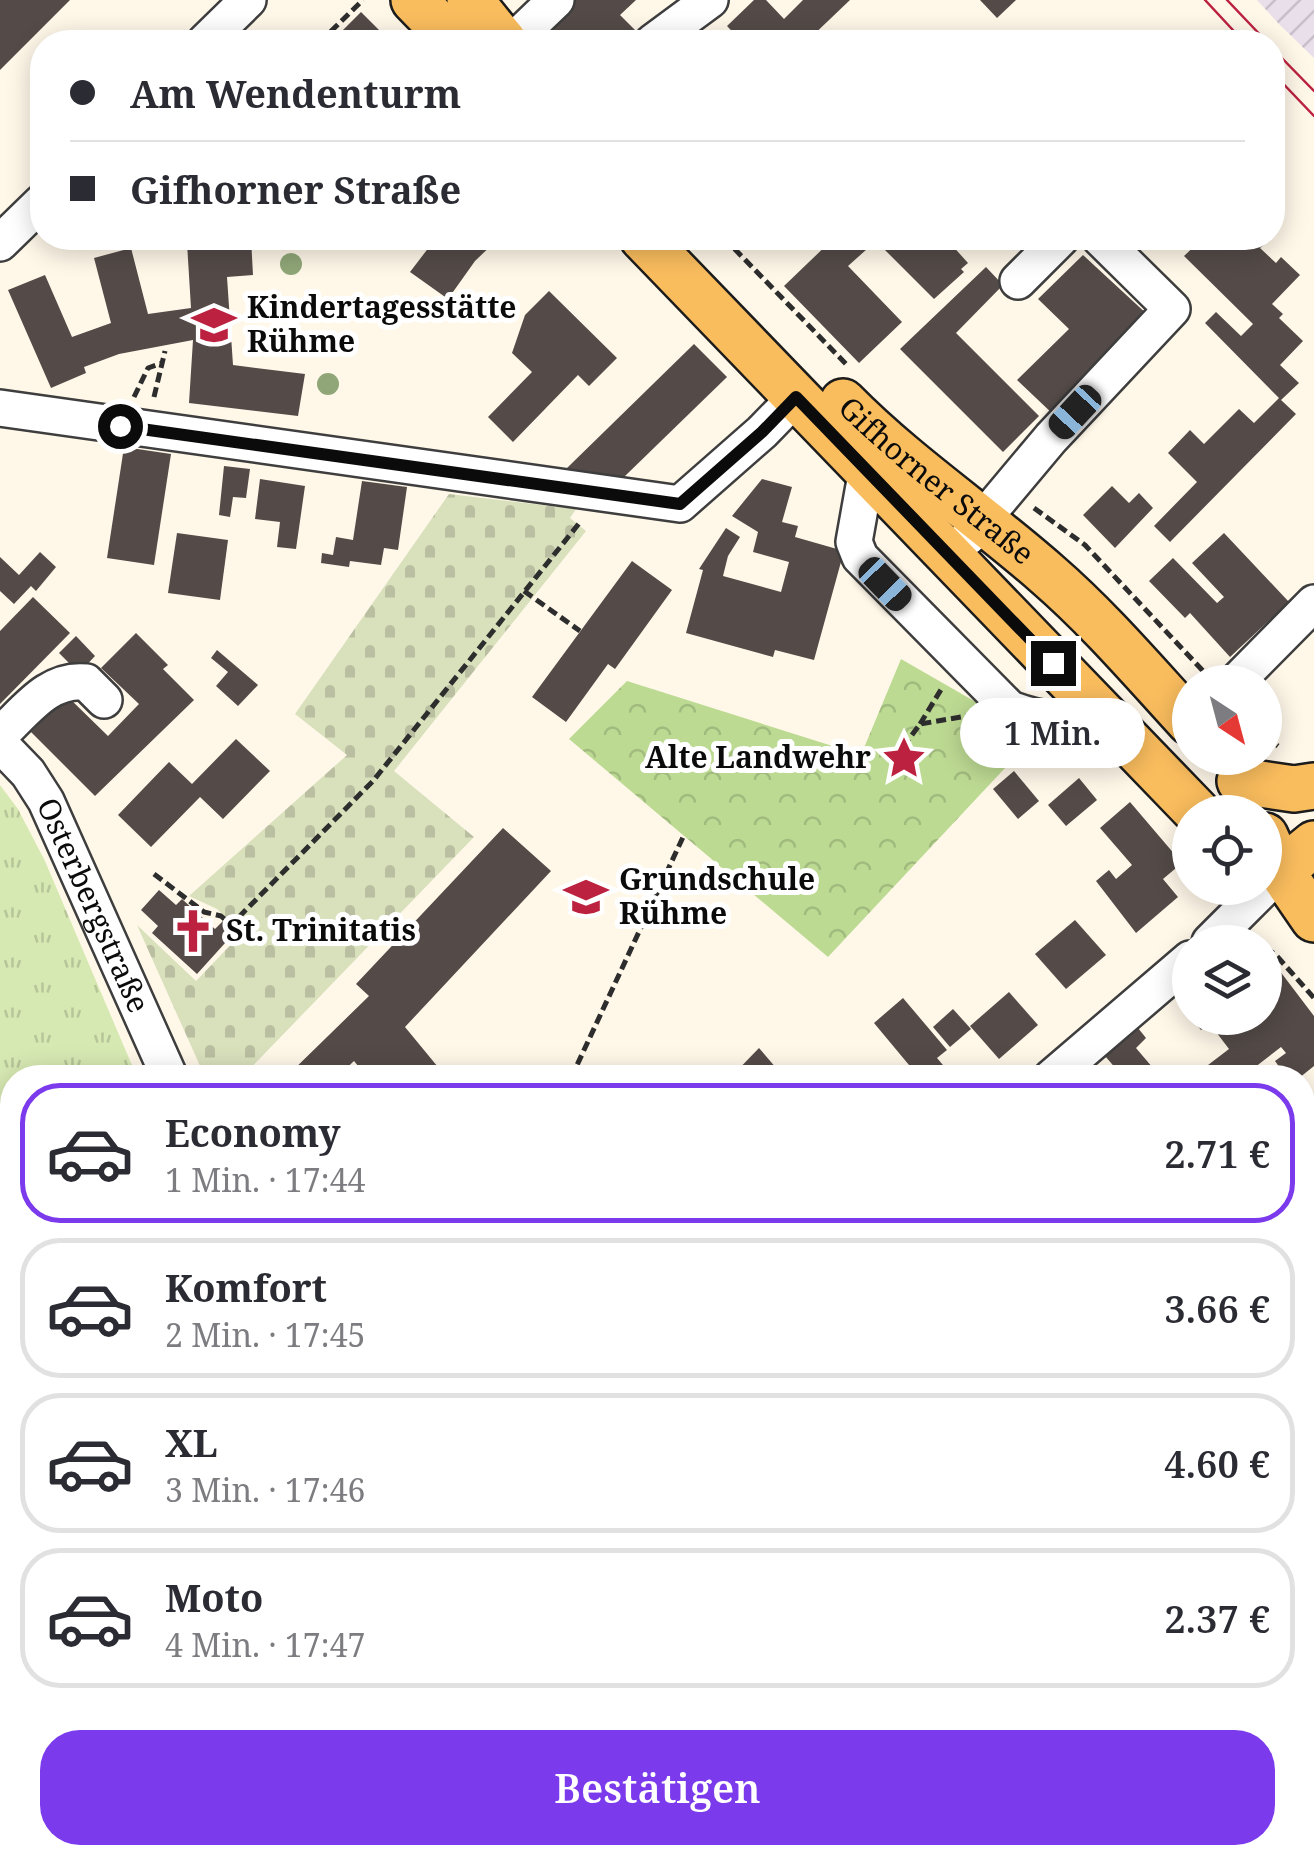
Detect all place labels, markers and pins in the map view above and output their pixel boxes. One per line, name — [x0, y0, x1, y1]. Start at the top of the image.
place label: Kindertagesstätte Rühme — [247, 286, 517, 361]
school or university icon: Kindertagesstätte Rühme — [190, 301, 238, 349]
place icon: Alte Landwehr — [880, 734, 928, 782]
place label: Alte Landwehr — [645, 736, 871, 777]
place label: Grundschule Rühme — [619, 858, 815, 933]
school or university icon: Grundschule Rühme — [562, 873, 610, 921]
church icon: St. Trinitatis — [169, 907, 217, 955]
place label: St. Trinitatis — [226, 909, 416, 950]

